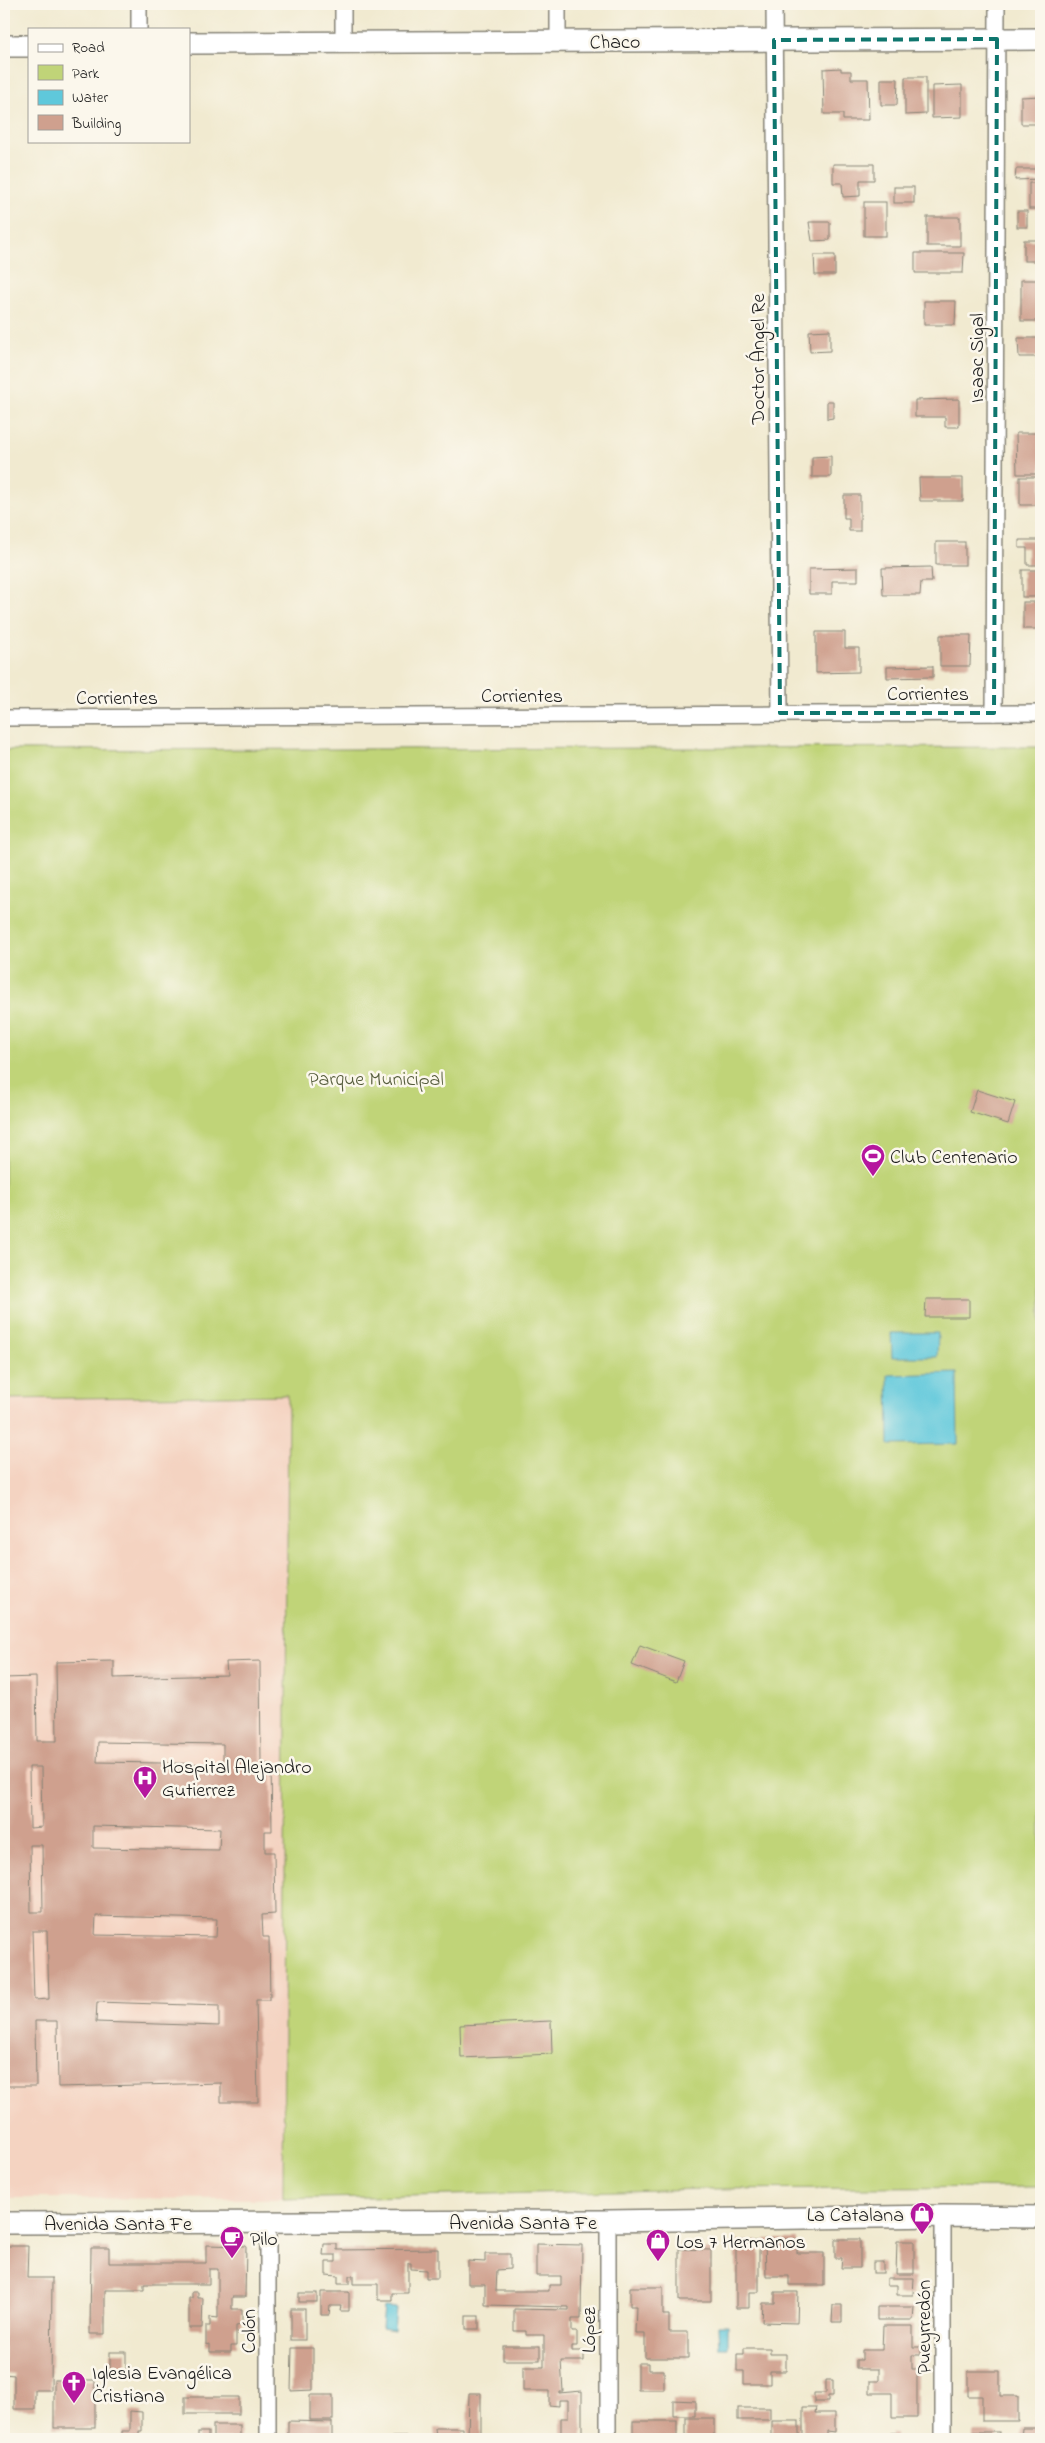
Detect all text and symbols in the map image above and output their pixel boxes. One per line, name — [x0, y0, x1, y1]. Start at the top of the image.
legend — [28, 28, 190, 142]
street label: Chaco — [590, 29, 641, 58]
text: Road — [72, 37, 105, 59]
text: Park — [72, 63, 100, 85]
text: Water — [72, 87, 108, 109]
text: Building — [71, 113, 121, 136]
street label: Doctor Ángel Re — [745, 294, 775, 425]
street label: Isaac Sigal — [964, 313, 994, 403]
street label: Corrientes — [887, 681, 969, 710]
street label: Corrientes — [481, 683, 563, 712]
street label: Corrientes — [76, 685, 158, 714]
park label: Parque Municipal — [308, 1066, 444, 1095]
sports icon: Club Centenario — [860, 1143, 886, 1177]
place label: Club Centenario — [890, 1144, 1018, 1173]
place label: Hospital Alejandro Gutierrez — [162, 1754, 312, 1806]
hospital icon: Hospital Alejandro Gutierrez — [132, 1765, 158, 1799]
shop icon: La Catalana — [909, 2201, 935, 2235]
place label: La Catalana — [807, 2202, 904, 2231]
street label: Avenida Santa Fe — [449, 2210, 597, 2239]
street label: Avenida Santa Fe — [44, 2211, 192, 2240]
cafe icon: Pilo — [219, 2225, 245, 2259]
place label: Pilo — [250, 2226, 278, 2255]
shop icon: Los 7 Hermanos — [645, 2228, 671, 2262]
place label: Los 7 Hermanos — [676, 2229, 806, 2258]
street label: Pueyrredón — [911, 2280, 940, 2374]
street label: López — [576, 2306, 605, 2353]
street label: Colón — [236, 2309, 265, 2353]
place label: Iglesia Evangélica Cristiana — [92, 2360, 232, 2412]
church icon: Iglesia Evangélica Cristiana — [61, 2370, 87, 2404]

